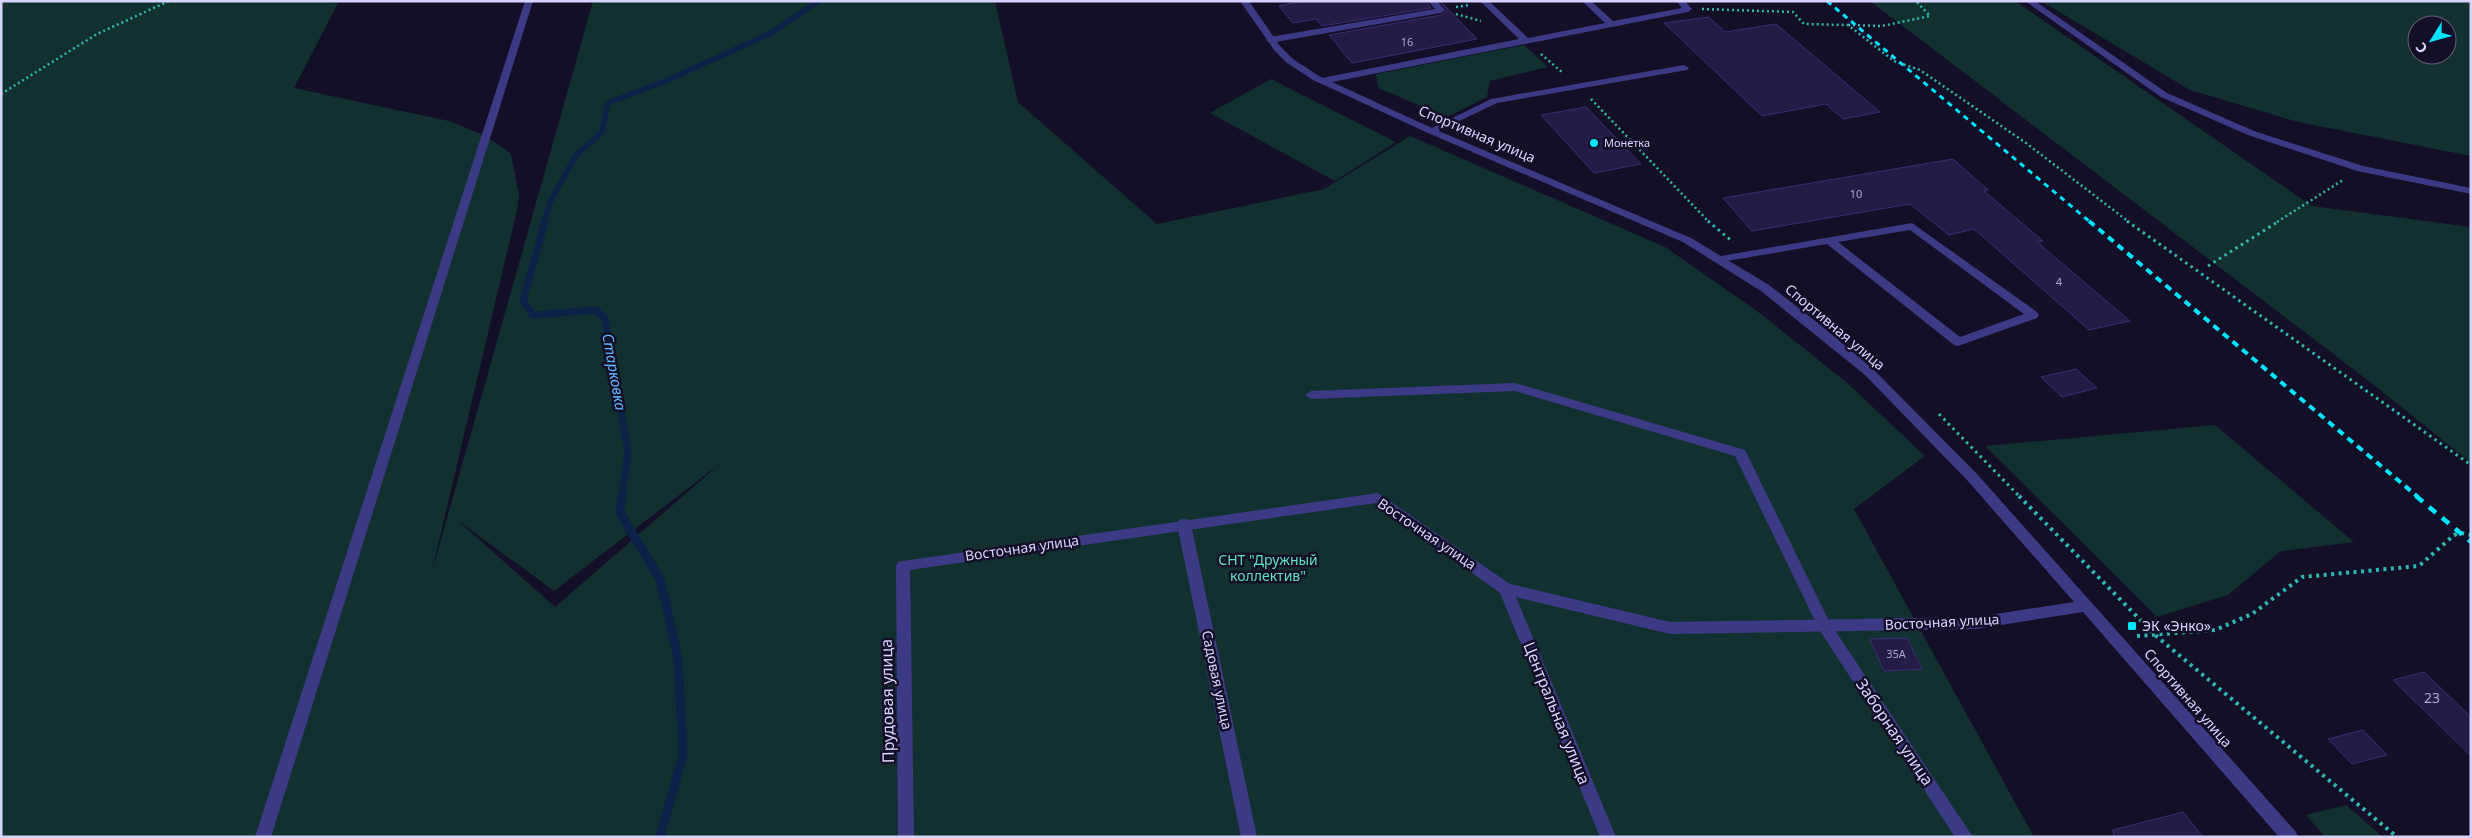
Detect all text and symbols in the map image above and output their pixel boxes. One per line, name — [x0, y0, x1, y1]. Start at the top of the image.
north arrow — [2407, 15, 2457, 65]
house number: 16 — [1401, 34, 1413, 49]
text: С — [2411, 39, 2432, 57]
street label: Спортивная улица — [1416, 100, 1538, 167]
place label: Монетка — [1604, 135, 1650, 150]
marker: Монетка — [1588, 137, 1600, 149]
house number: 10 — [1850, 186, 1862, 201]
house number: 4 — [2056, 274, 2063, 289]
street label: Спортивная улица — [1781, 279, 1889, 374]
water label: Старковка — [598, 332, 632, 412]
street label: Восточная улица — [1374, 494, 1480, 574]
street label: Восточная улица — [964, 530, 1080, 565]
park label: СНТ "Дружный коллектив" — [1218, 550, 1318, 585]
street label: Восточная улица — [1884, 609, 2000, 634]
place label: ЭК «Энко» — [2142, 616, 2211, 635]
marker: ЭК «Энко» — [2126, 620, 2138, 632]
street label: Садовая улица — [1198, 629, 1237, 731]
street label: Центральная улица — [1518, 638, 1596, 788]
street label: Прудовая улица — [875, 639, 899, 763]
street label: Спортивная улица — [2140, 644, 2237, 751]
house number: 35А — [1886, 646, 1907, 661]
street label: Заборная улица — [1851, 674, 1939, 790]
house number: 23 — [2424, 688, 2440, 707]

